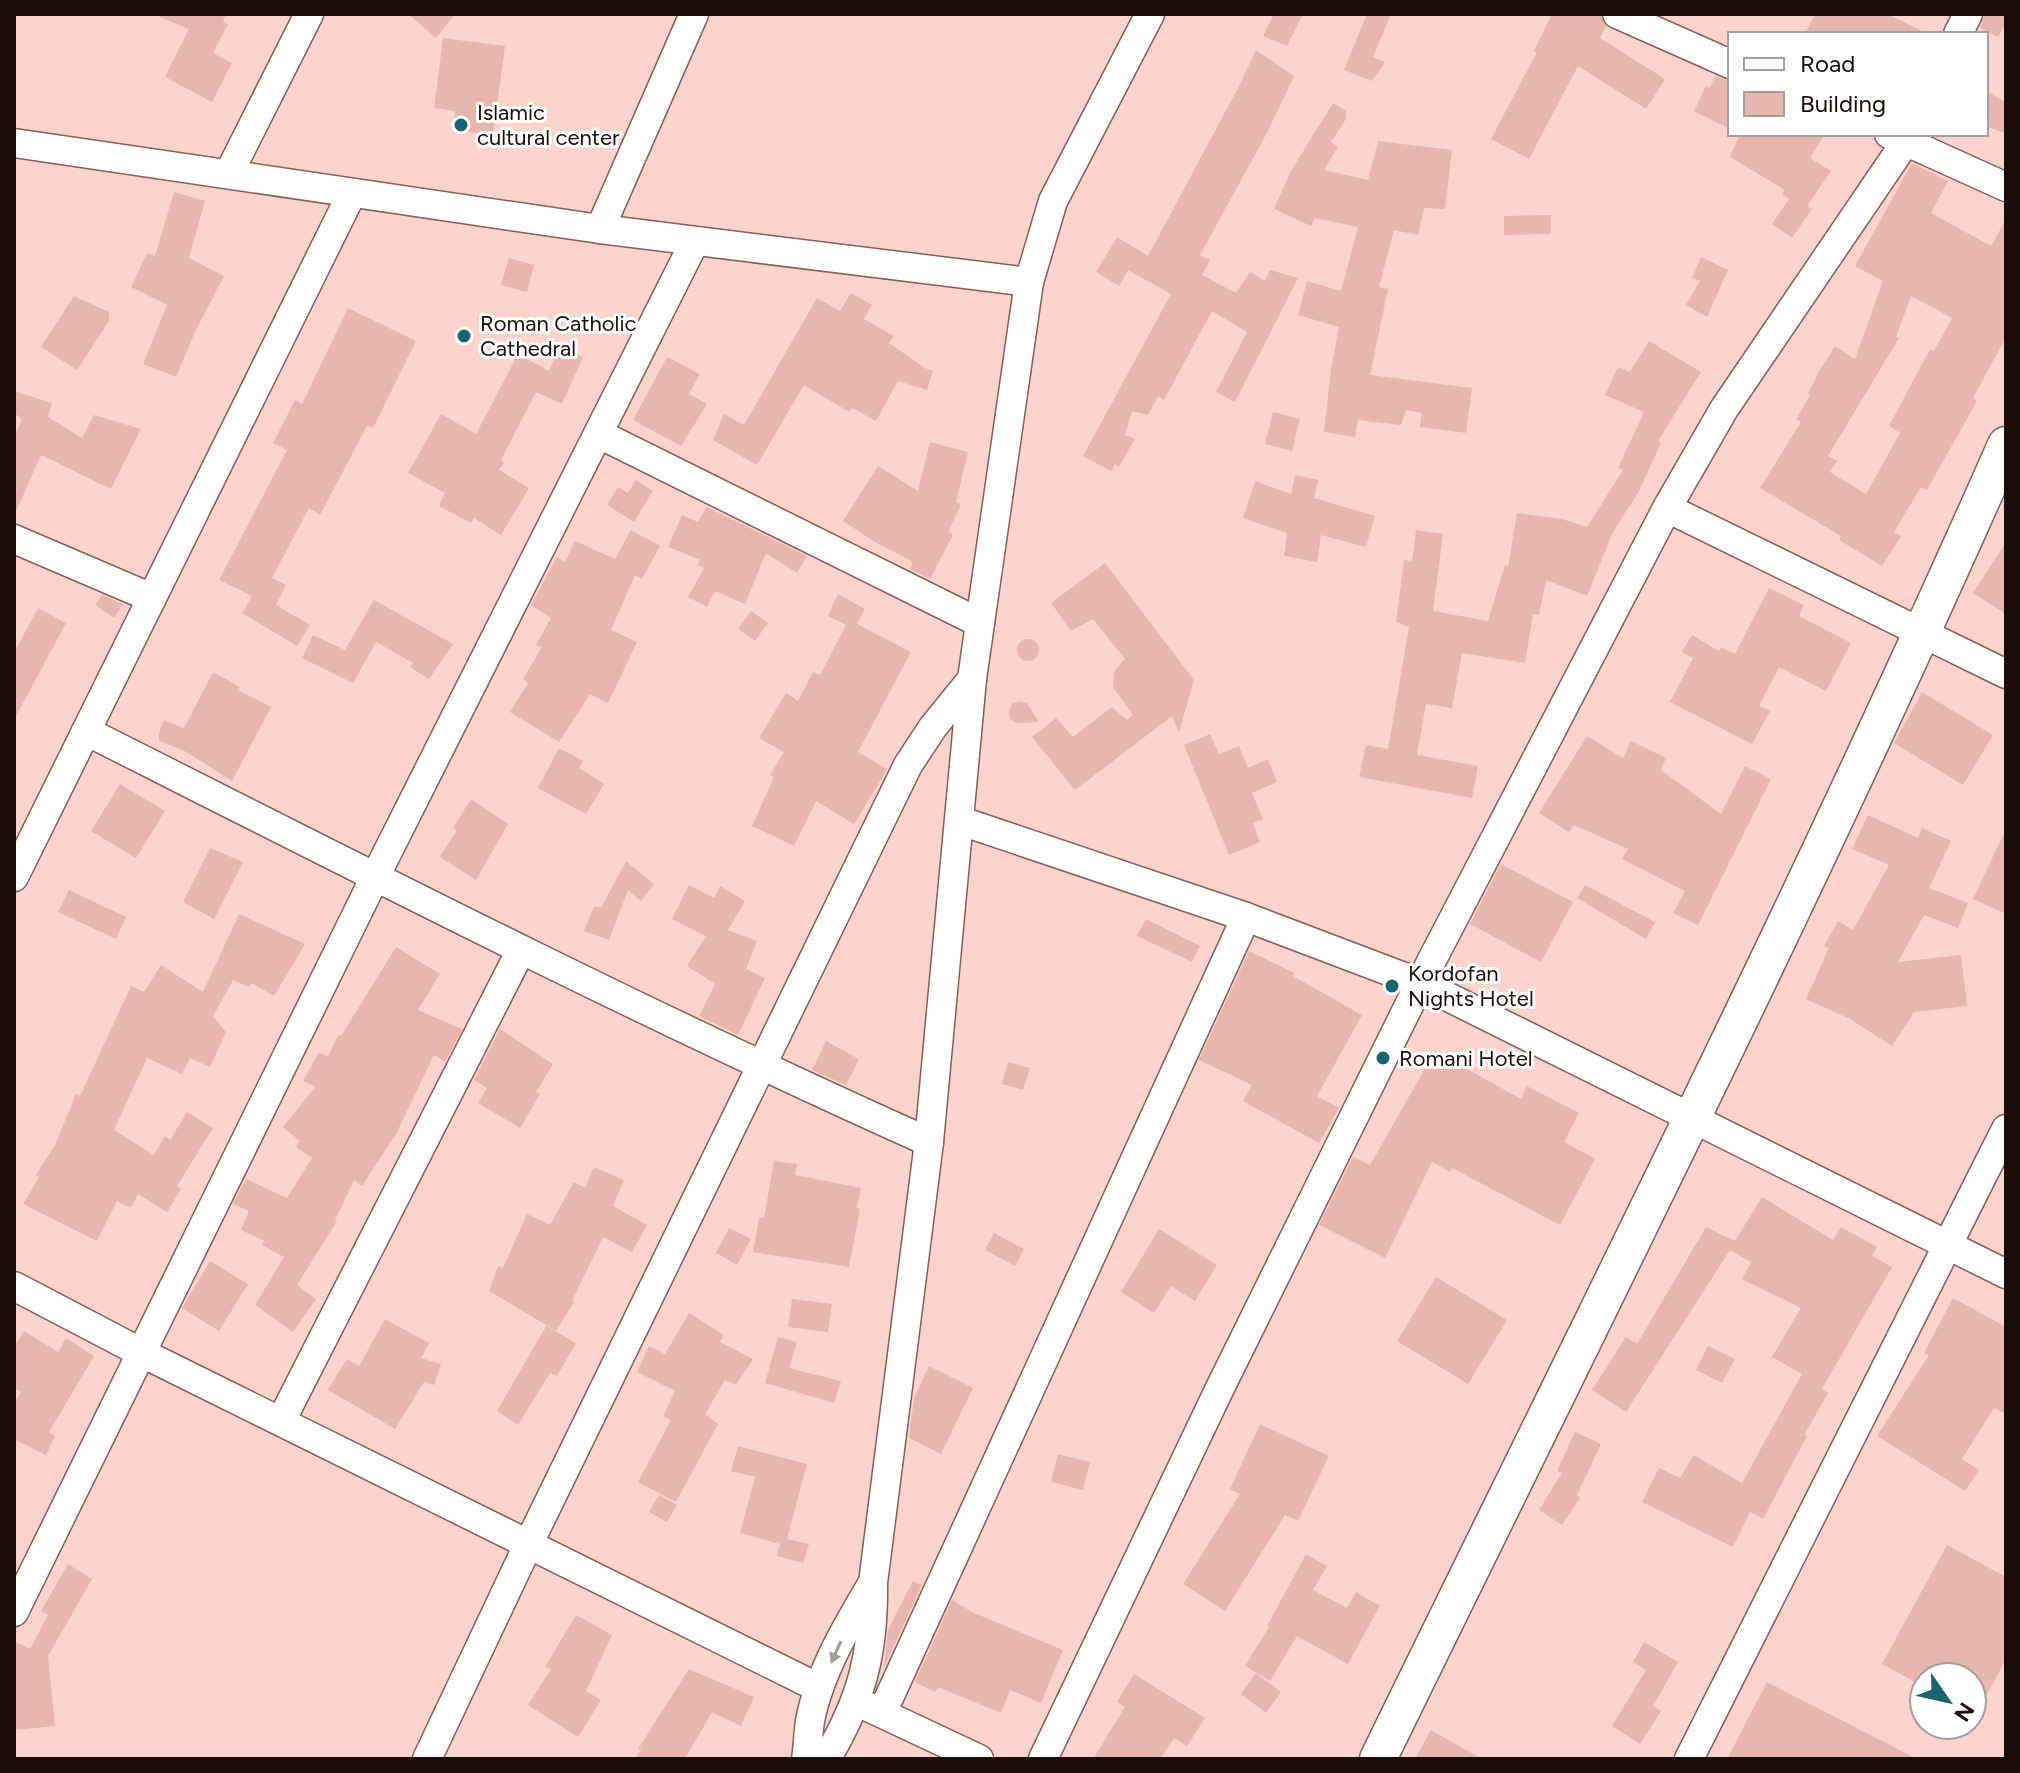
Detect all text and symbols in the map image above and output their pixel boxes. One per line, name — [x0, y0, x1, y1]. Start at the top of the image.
legend — [1728, 32, 1988, 136]
text: Road — [1800, 49, 1855, 78]
text: Building — [1800, 89, 1886, 118]
place label: Islamic cultural center — [477, 99, 620, 151]
marker: Islamic cultural center — [452, 116, 470, 134]
place label: Roman Catholic Cathedral — [480, 310, 637, 362]
marker: Roman Catholic Cathedral — [455, 327, 473, 345]
place label: Kordofan Nights Hotel — [1408, 960, 1534, 1012]
marker: Kordofan Nights Hotel — [1383, 977, 1401, 995]
place label: Romani Hotel — [1399, 1045, 1533, 1072]
marker: Romani Hotel — [1374, 1049, 1392, 1067]
one-way arrow — [829, 1640, 842, 1664]
north arrow — [1908, 1661, 1988, 1741]
text: N — [1948, 1697, 1980, 1727]

